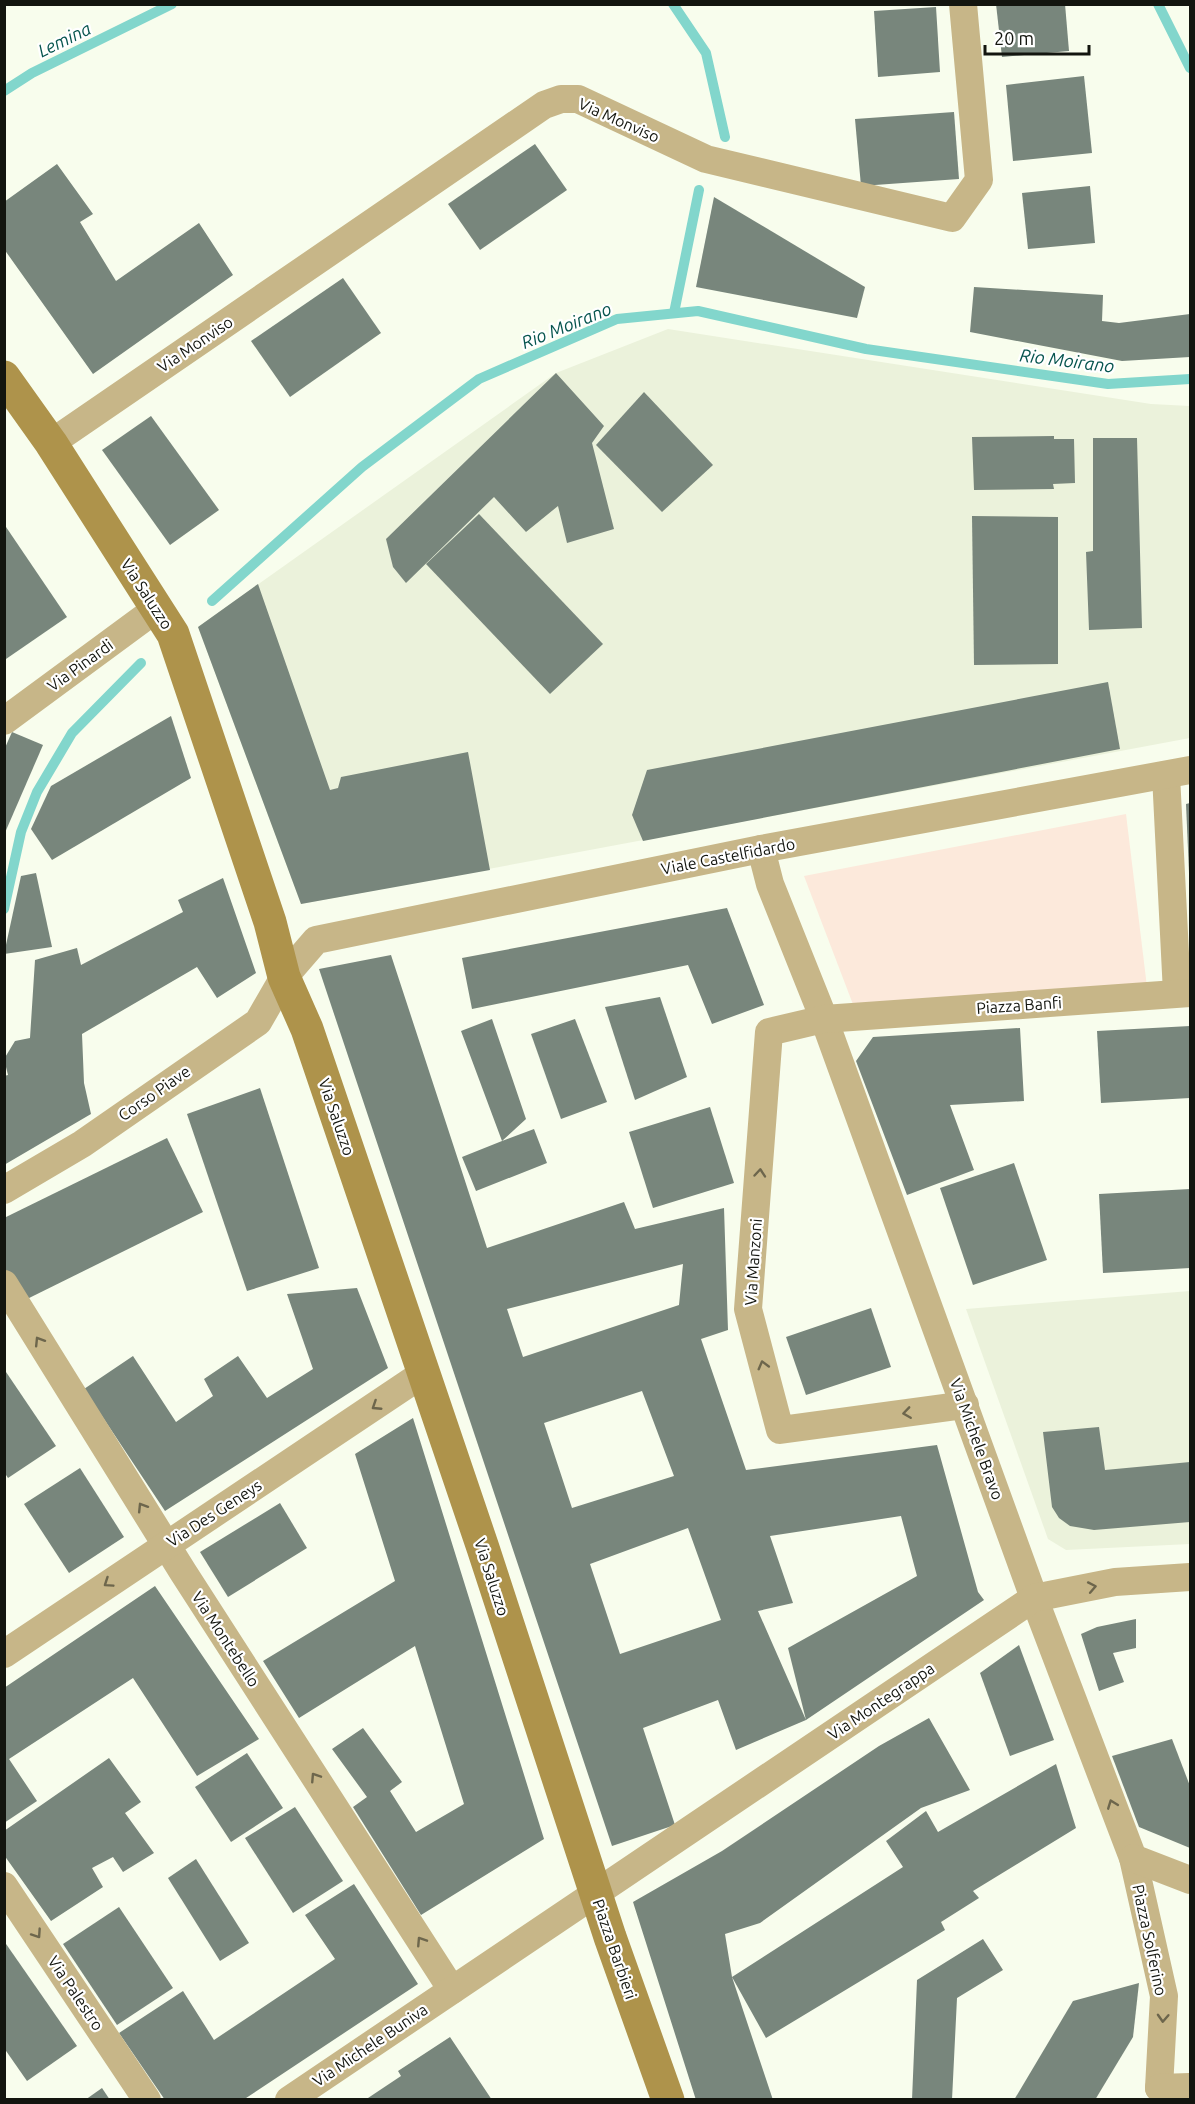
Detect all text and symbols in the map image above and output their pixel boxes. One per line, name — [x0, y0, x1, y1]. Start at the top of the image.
water label: Lemina — [34, 18, 94, 60]
scale bar — [985, 18, 1088, 56]
text: 20 m — [994, 28, 1034, 48]
street label: Via Monviso — [576, 94, 662, 146]
water label: Rio Moirano — [518, 298, 614, 352]
street label: Via Monviso — [154, 312, 236, 376]
water label: Rio Moirano — [1019, 344, 1116, 376]
street label: Via Saluzzo — [118, 555, 176, 633]
street label: Via Pinardi — [44, 635, 116, 695]
street label: Viale Castelfidardo — [659, 834, 797, 878]
street label: Piazza Banfi — [976, 993, 1062, 1017]
street label: Corso Piave — [115, 1062, 193, 1124]
street label: Via Saluzzo — [315, 1076, 359, 1158]
one-way arrow — [753, 1168, 766, 1177]
street label: Via Manzoni — [741, 1218, 765, 1306]
one-way arrow — [35, 1337, 47, 1347]
one-way arrow — [757, 1360, 770, 1370]
street label: Via Michele Bravo — [947, 1376, 1007, 1502]
one-way arrow — [372, 1399, 383, 1410]
one-way arrow — [902, 1406, 911, 1418]
street label: Via Des Geneys — [163, 1476, 265, 1550]
one-way arrow — [138, 1502, 149, 1513]
street label: Via Saluzzo — [471, 1536, 513, 1618]
one-way arrow — [104, 1576, 115, 1587]
one-way arrow — [1086, 1581, 1096, 1594]
street label: Via Montebello — [189, 1588, 263, 1690]
street label: Via Montegrappa — [824, 1659, 938, 1743]
one-way arrow — [311, 1773, 322, 1784]
one-way arrow — [1107, 1799, 1120, 1809]
street label: Piazza Solferino — [1129, 1883, 1171, 1997]
street label: Piazza Barbieri — [589, 1897, 641, 2001]
one-way arrow — [30, 1928, 41, 1939]
one-way arrow — [416, 1937, 428, 1947]
street label: Via Palestro — [45, 1952, 107, 2034]
street label: Via Michele Buniva — [309, 2000, 431, 2090]
one-way arrow — [1156, 2014, 1169, 2023]

